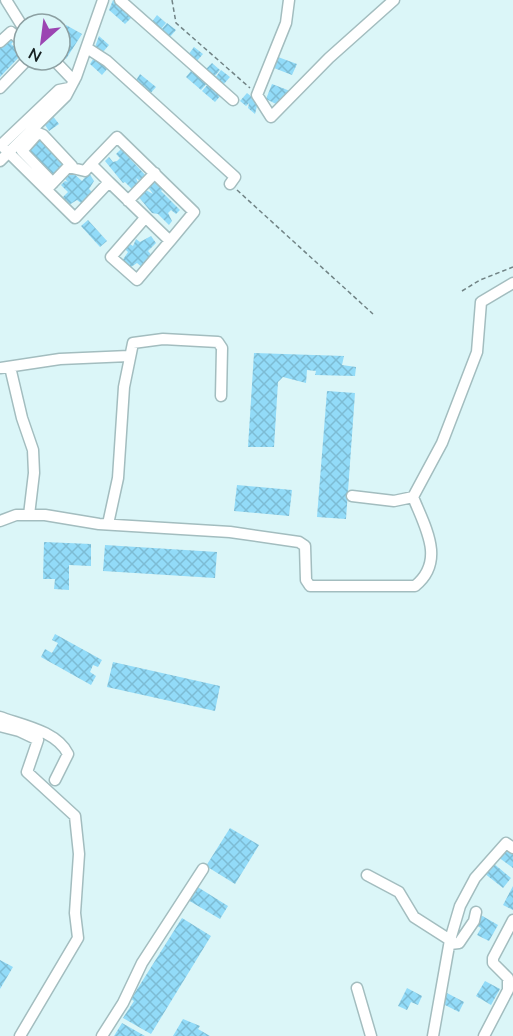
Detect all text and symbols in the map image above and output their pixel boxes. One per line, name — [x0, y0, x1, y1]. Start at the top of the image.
north arrow — [12, 12, 72, 72]
text: N — [25, 44, 45, 67]

